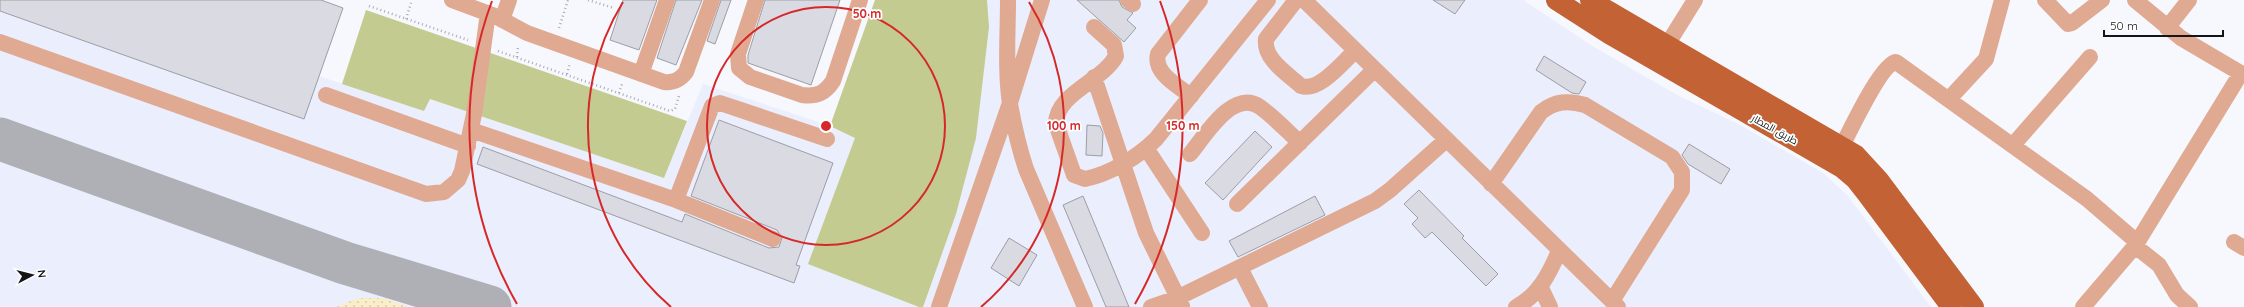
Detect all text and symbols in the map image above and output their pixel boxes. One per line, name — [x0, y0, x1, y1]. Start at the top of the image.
text: 50 m — [853, 6, 881, 21]
scale bar — [2104, 12, 2223, 38]
text: 50 m — [2110, 18, 2138, 33]
street label: طريق المطار — [1748, 111, 1800, 147]
text: 100 m — [1047, 118, 1081, 133]
text: 150 m — [1166, 118, 1200, 133]
centre of rings — [819, 119, 833, 133]
north arrow — [12, 255, 52, 295]
text: N — [34, 269, 49, 279]

